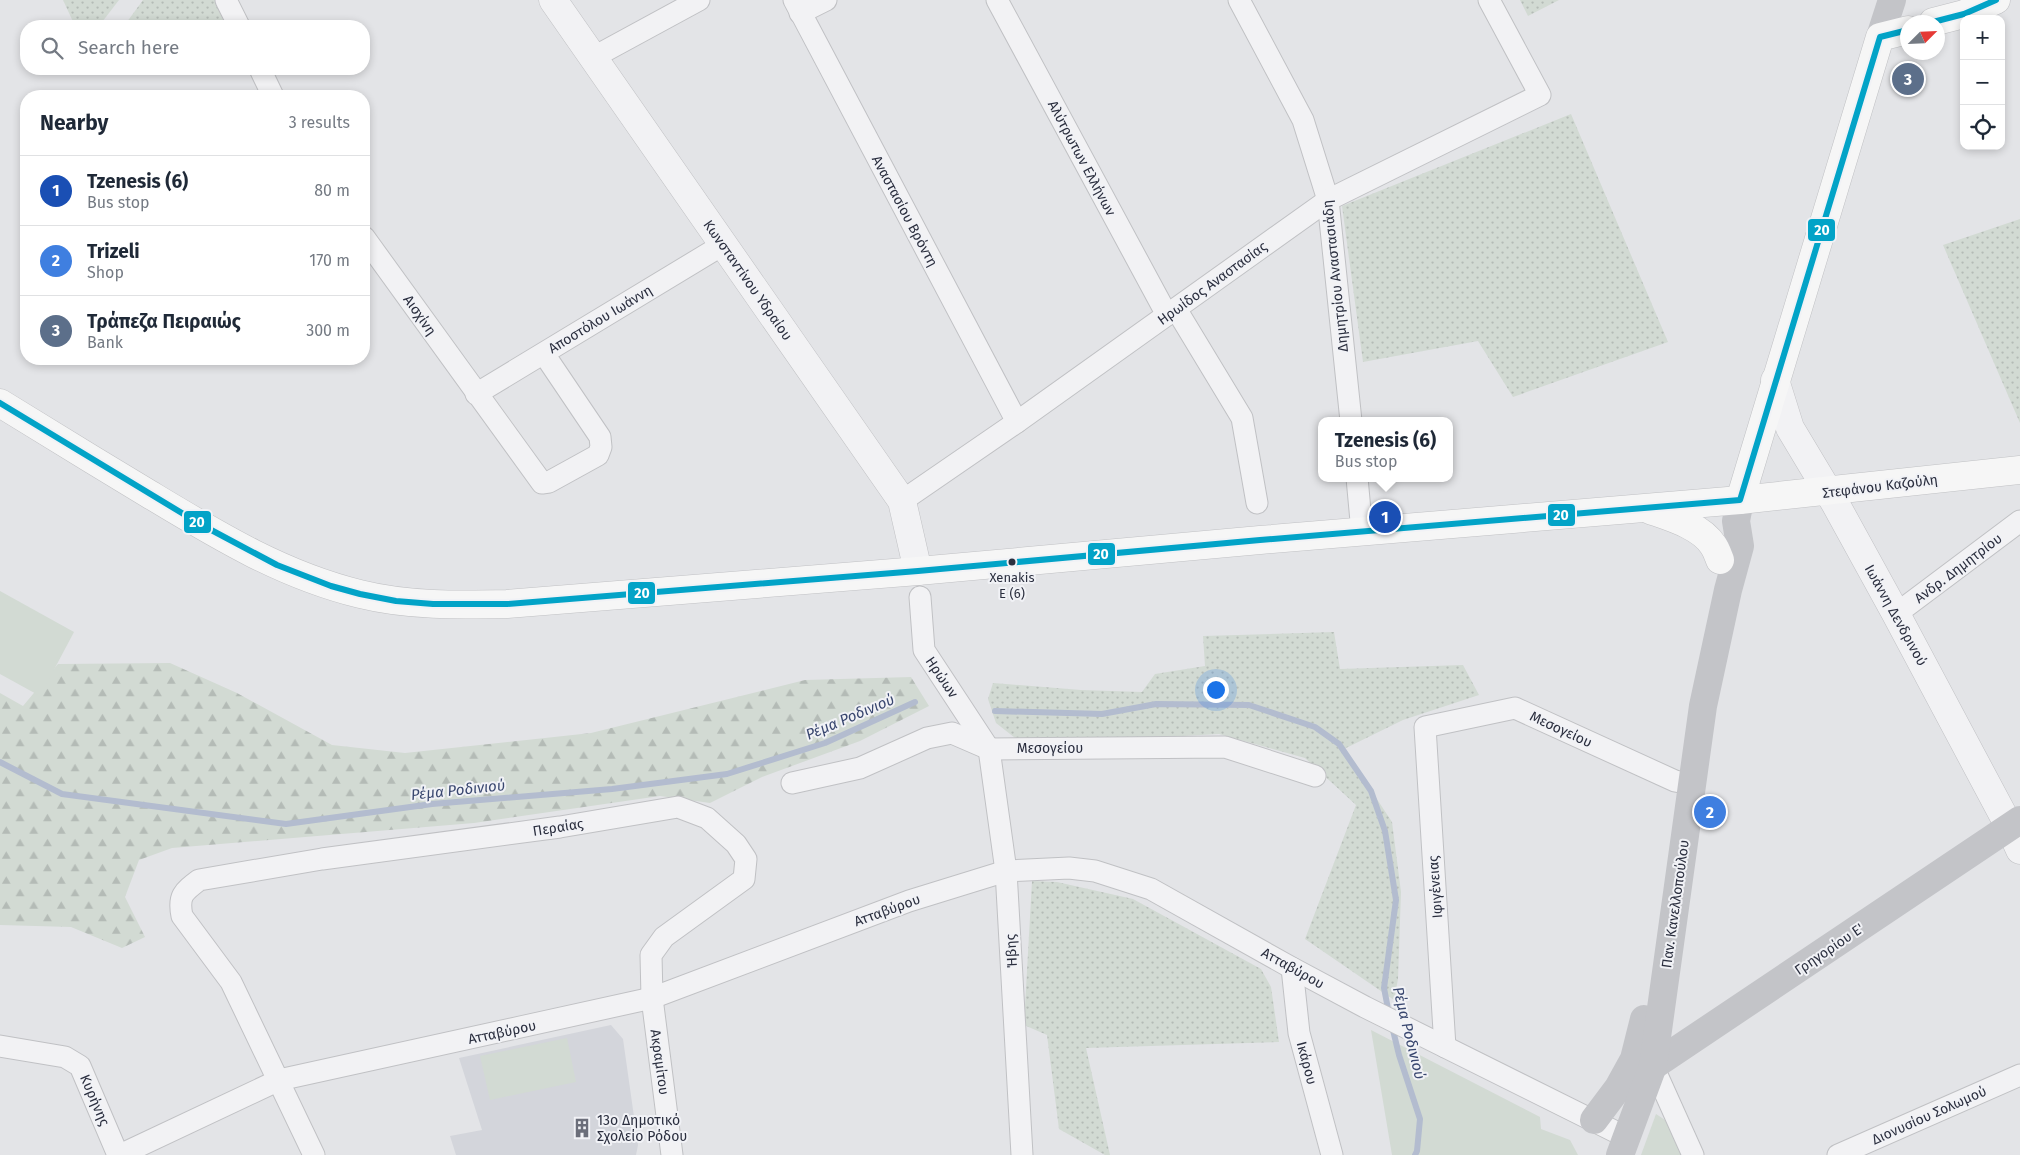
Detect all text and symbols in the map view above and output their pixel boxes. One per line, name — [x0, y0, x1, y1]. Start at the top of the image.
north arrow — [1900, 15, 1945, 60]
map controls — [1960, 15, 2005, 150]
button: + — [1960, 15, 2005, 60]
search box — [20, 20, 370, 75]
icon: search — [38, 34, 66, 62]
text: Search here — [78, 36, 179, 59]
pin: 3 — [1892, 60, 1924, 98]
button: − — [1960, 60, 2005, 105]
street label: Αλύτρωτων Ελλήνων — [1044, 98, 1119, 219]
button: locate — [1960, 105, 2005, 150]
text: Nearby — [40, 110, 108, 136]
text: 3 results — [289, 113, 350, 132]
street label: Αναστασίου Βρόντη — [868, 153, 941, 270]
text: Tzenesis (6) — [87, 170, 188, 193]
text: 1 — [52, 181, 60, 200]
text: 80 m — [314, 181, 350, 200]
text: Bus stop — [87, 193, 150, 212]
street label: Δημητρίου Αναστασιάδη — [1319, 199, 1352, 353]
street label: Κωνσταντίνου Υδραίου — [700, 217, 796, 344]
line badge: 20 — [1807, 218, 1836, 242]
text: 20 — [1814, 222, 1830, 239]
street label: Ηρωίδος Αναστασίας — [1154, 238, 1271, 329]
text: Trizeli — [87, 240, 140, 263]
text: 2 — [52, 251, 60, 270]
text: 170 m — [309, 251, 350, 270]
text: Shop — [87, 263, 124, 282]
street label: Αποστόλου Ιωάννη — [545, 282, 655, 357]
street label: Αισχίνη — [400, 292, 440, 339]
text: Τράπεζα Πειραιώς — [87, 310, 241, 333]
text: 3 — [52, 321, 60, 340]
text: 300 m — [306, 321, 350, 340]
text: Bank — [87, 333, 123, 352]
popup — [1318, 417, 1453, 482]
text: Tzenesis (6) — [1335, 429, 1436, 452]
text: Bus stop — [1335, 452, 1397, 471]
street label: Στεφάνου Καζούλη — [1821, 471, 1939, 502]
pin: 1 — [1369, 498, 1401, 536]
line badge: 20 — [1547, 503, 1576, 527]
text: 20 — [1553, 507, 1569, 524]
line badge: 20 — [183, 510, 212, 534]
text: 20 — [189, 514, 205, 531]
street label: Ανδρ. Δημητρίου — [1911, 530, 2005, 607]
line badge: 20 — [1087, 542, 1116, 566]
text: 20 — [1093, 546, 1109, 563]
marker: Xenakis E (6) — [1007, 557, 1017, 567]
street label: Ιωάννη Δενδρινού — [1861, 562, 1930, 669]
place label: Xenakis E (6) — [989, 570, 1035, 601]
line badge: 20 — [627, 581, 656, 605]
text: 20 — [634, 585, 650, 602]
street label: Ηρώων — [922, 653, 962, 701]
your location — [1203, 677, 1229, 703]
water label: Ρέμα Ροδινιού — [803, 690, 897, 744]
street label: Μεσογείου — [1527, 708, 1595, 751]
street label: Μεσογείου — [1017, 740, 1083, 757]
water label: Ρέμα Ροδινιού — [410, 776, 506, 804]
pin: 2 — [1694, 793, 1726, 831]
street label: Περαίας — [532, 815, 585, 840]
street label: Παν. Κανελλοπούλου — [1658, 839, 1693, 969]
street label: Ιφιγένειας — [1425, 854, 1446, 919]
street label: Ατταβύρου — [852, 891, 923, 930]
street label: Γρηγορίου Ε' — [1792, 920, 1867, 979]
street label: Ήβης — [1002, 933, 1021, 968]
street label: Ατταβύρου — [1258, 944, 1327, 993]
water label: Ρέμα Ροδινιού — [1389, 985, 1429, 1081]
street label: Ατταβύρου — [466, 1017, 538, 1048]
street label: Ακραμίτου — [646, 1028, 673, 1096]
street label: Ικάρου — [1293, 1040, 1320, 1087]
street label: Κυρήνης — [76, 1072, 113, 1129]
street label: Διονυσίου Σολωμού — [1869, 1083, 1989, 1148]
place label: 13ο Δημοτικό Σχολείο Ρόδου — [597, 1112, 687, 1145]
building icon: 13ο Δημοτικό Σχολείο Ρόδου — [571, 1117, 593, 1139]

